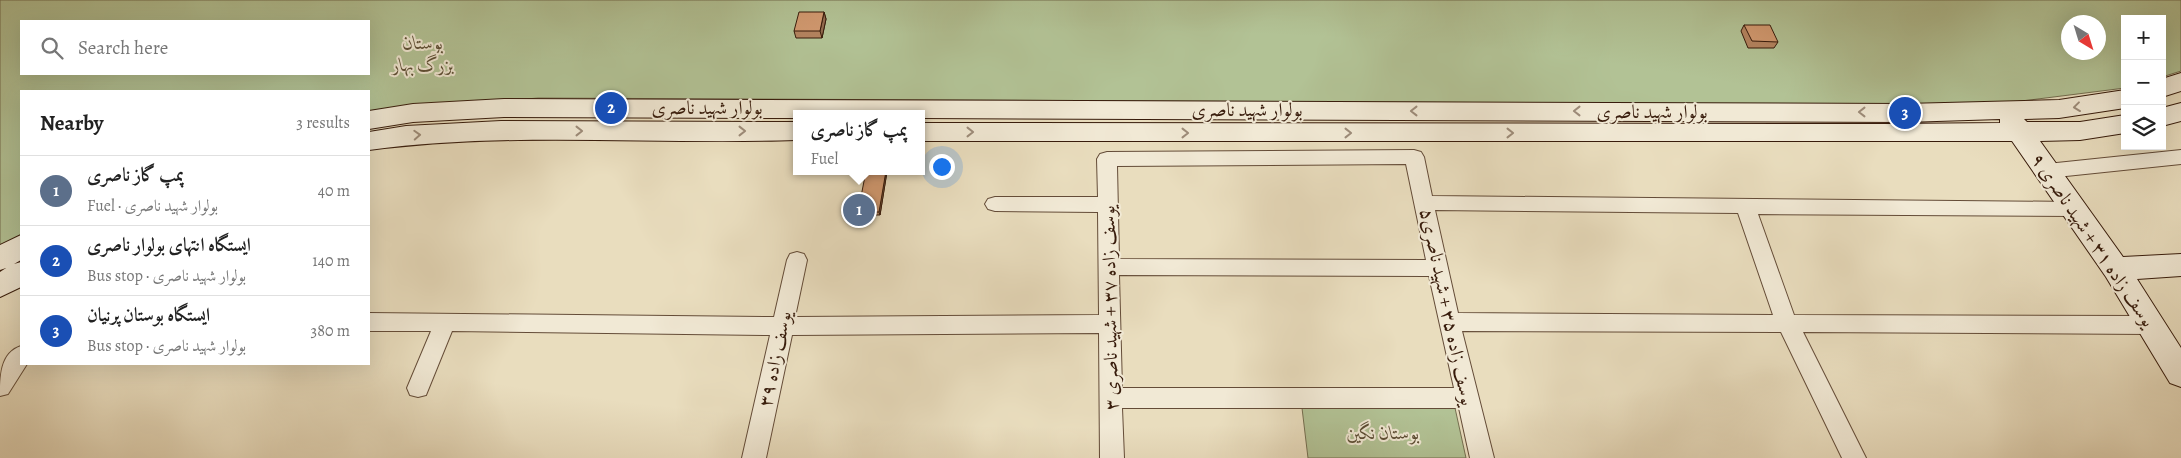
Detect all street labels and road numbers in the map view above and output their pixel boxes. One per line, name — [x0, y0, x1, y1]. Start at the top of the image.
street label: بولوار شهید ناصری — [651, 95, 763, 121]
street label: بولوار شهید ناصری — [1191, 97, 1303, 123]
street label: بولوار شهید ناصری — [1596, 99, 1708, 125]
street label: یوسف زاده ۳۱ + شهید ناصری ۹ — [2025, 148, 2162, 333]
street label: یوسف زاده ۳۷ + شهید ناصری ۳ — [1095, 204, 1125, 411]
street label: یوسف زاده ۳۵ + شهید ناصری۵ — [1413, 206, 1481, 409]
street label: یوسف زاده ۳۹ — [752, 307, 798, 409]

